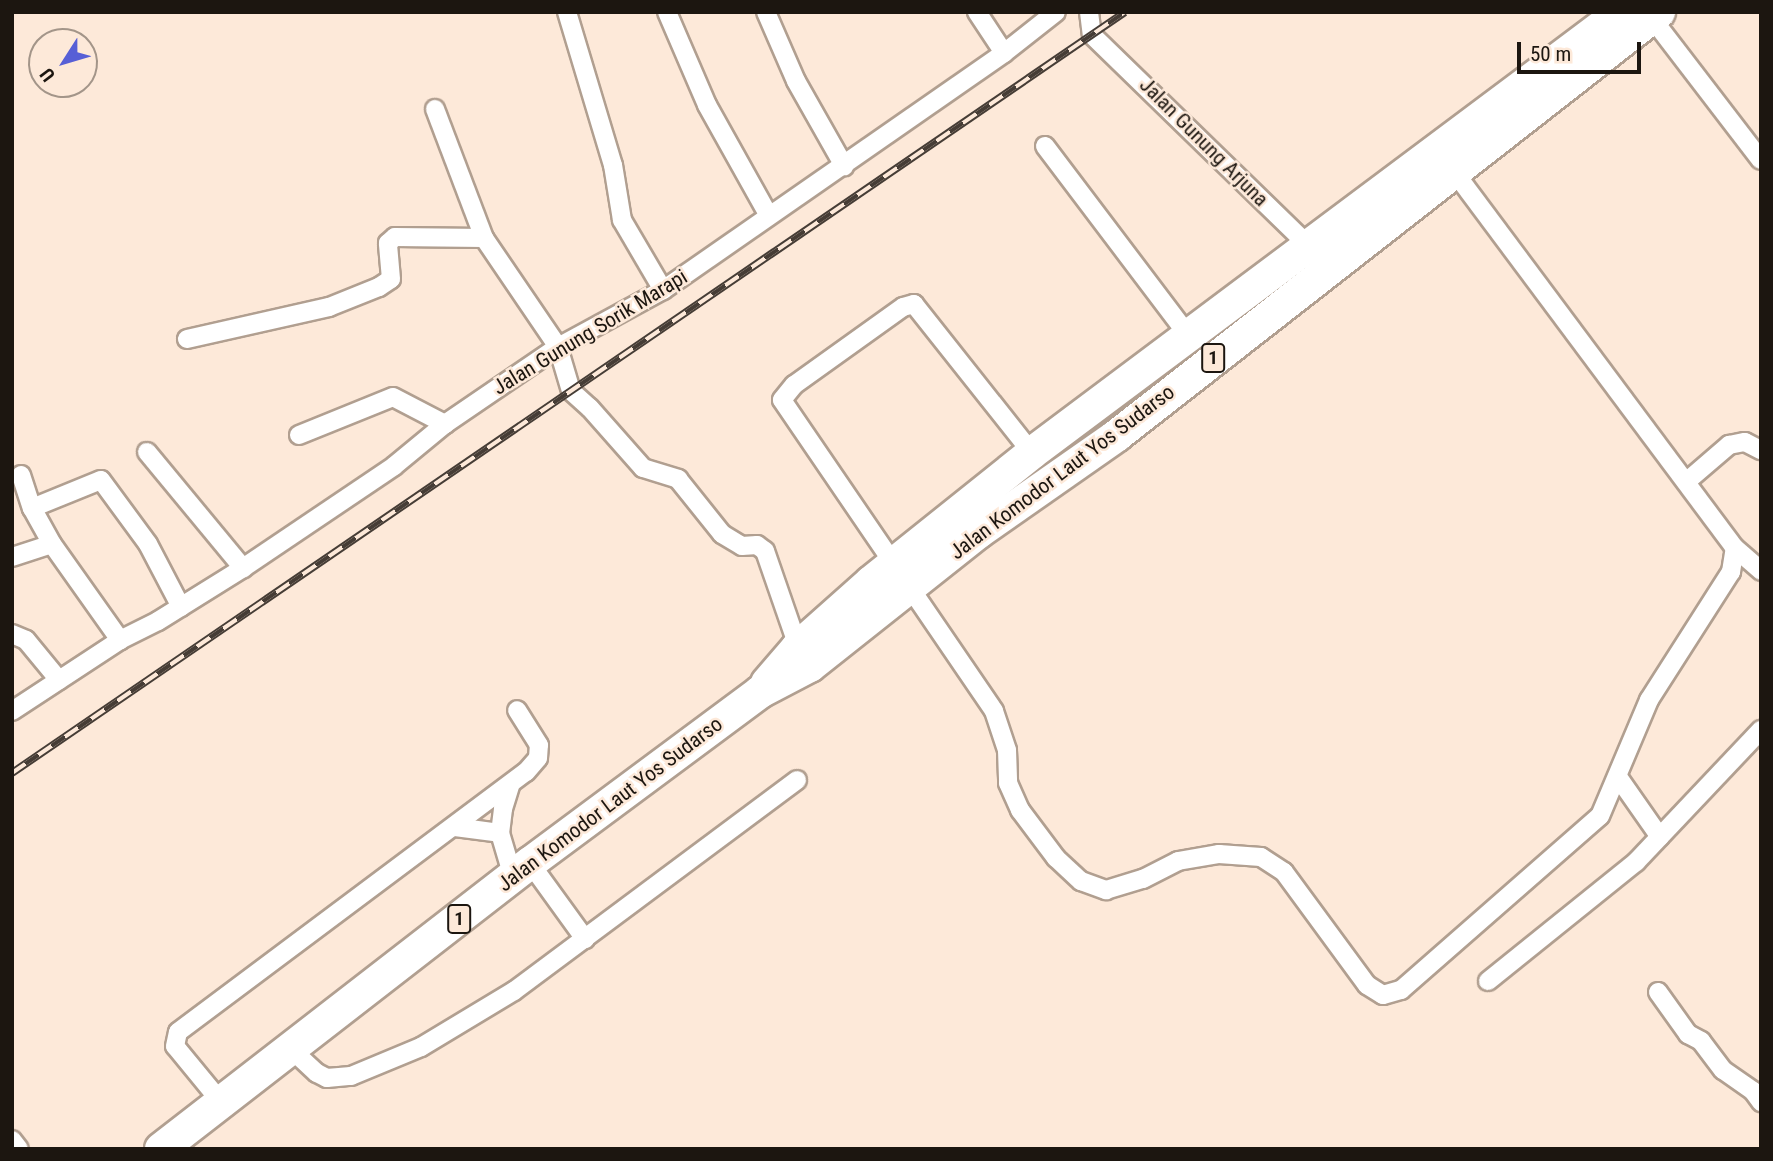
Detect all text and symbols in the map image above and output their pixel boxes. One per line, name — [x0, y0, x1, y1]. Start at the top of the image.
north arrow — [28, 28, 98, 98]
scale bar — [1521, 28, 1645, 72]
text: 50 m — [1530, 42, 1571, 66]
text: U — [35, 63, 60, 86]
street label: Jalan Gunung Arjuna — [1134, 72, 1274, 212]
street label: Jalan Gunung Sorik Marapi — [488, 264, 692, 400]
road number: 1 — [1201, 342, 1225, 374]
street label: Jalan Komodor Laut Yos Sudarso — [945, 379, 1179, 565]
street label: Jalan Komodor Laut Yos Sudarso — [493, 711, 727, 897]
road number: 1 — [447, 903, 471, 934]

